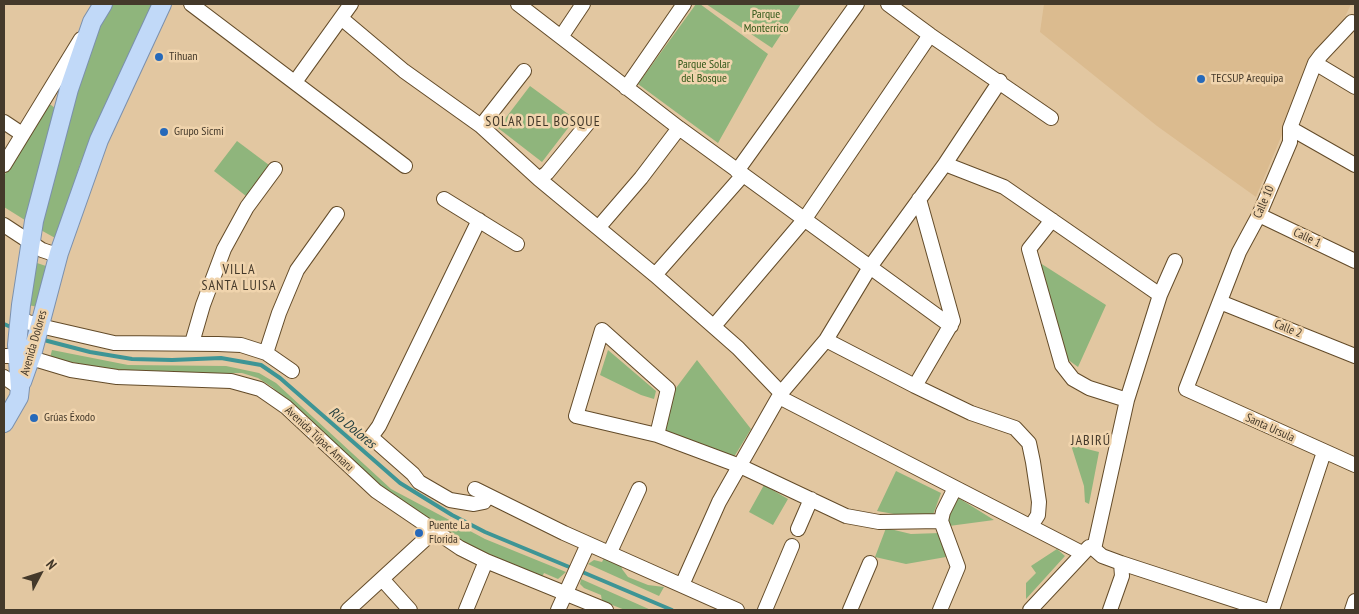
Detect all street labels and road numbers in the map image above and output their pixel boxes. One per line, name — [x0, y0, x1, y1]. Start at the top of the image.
street label: Calle 10 — [1251, 184, 1277, 220]
street label: Calle 1 — [1291, 225, 1323, 251]
street label: Avenida Dolores — [18, 309, 50, 377]
street label: Calle 2 — [1272, 317, 1304, 341]
street label: Avenida Túpac Amaru — [282, 403, 356, 475]
street label: Santa Ursula — [1243, 411, 1297, 445]

